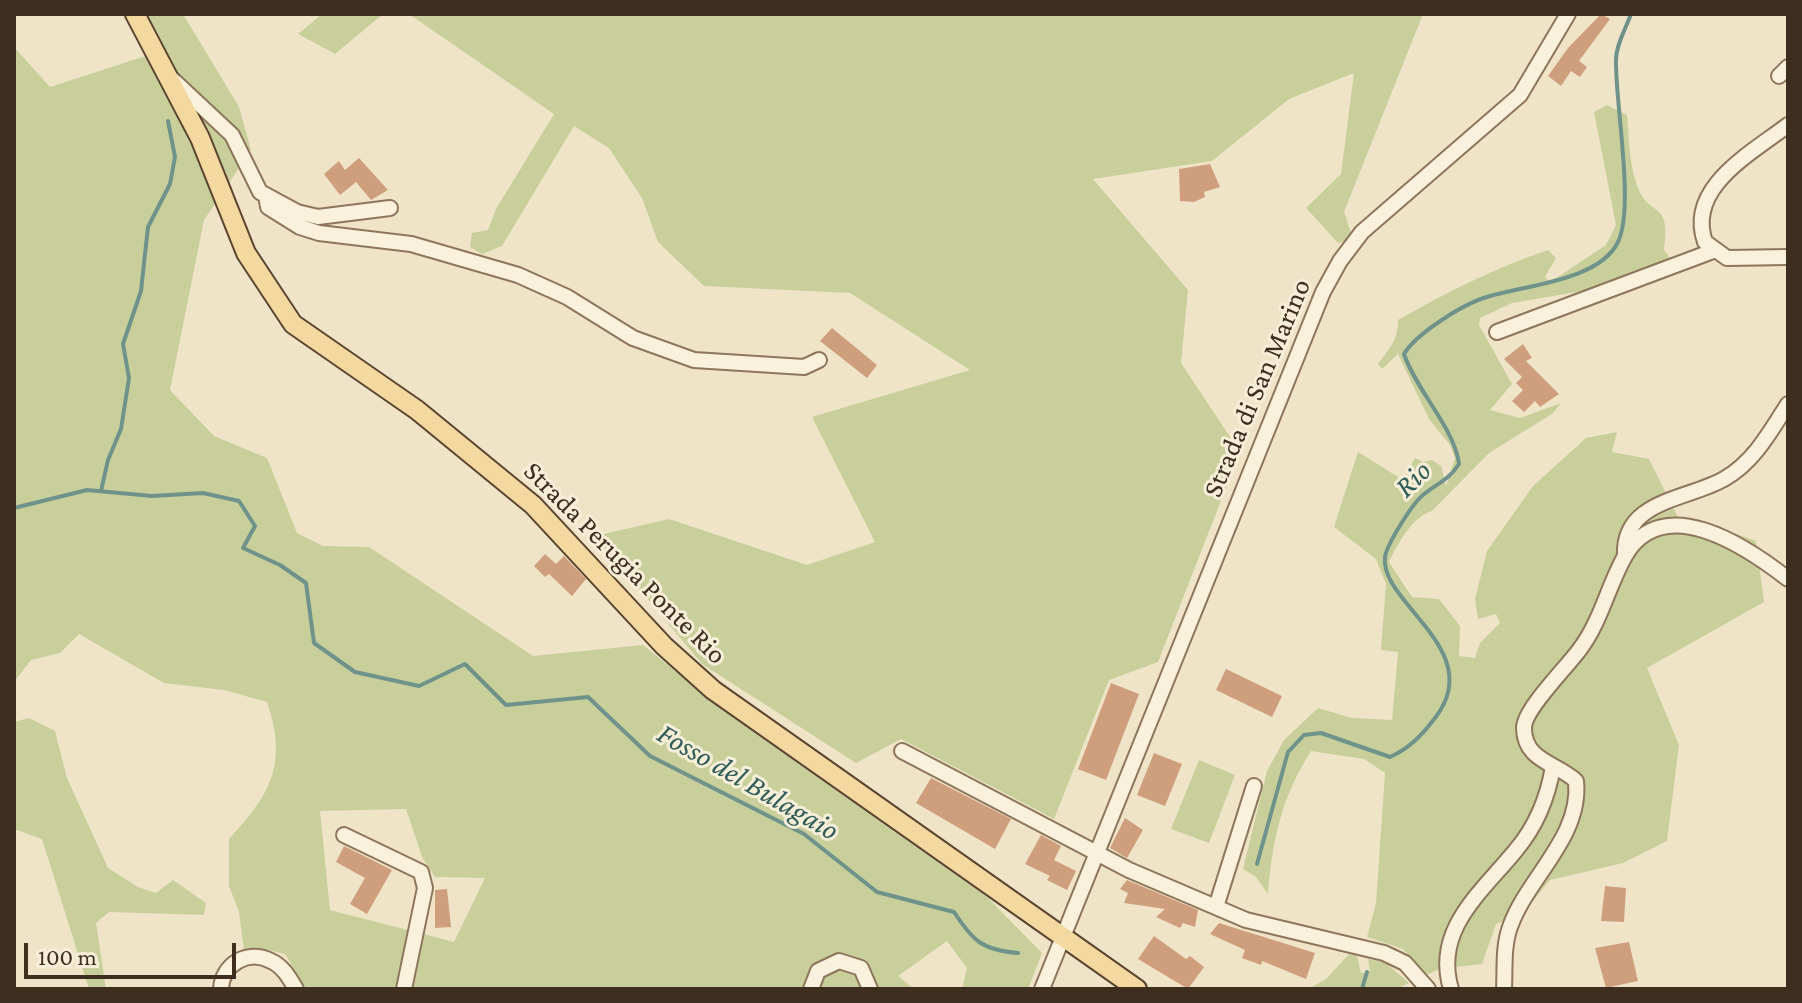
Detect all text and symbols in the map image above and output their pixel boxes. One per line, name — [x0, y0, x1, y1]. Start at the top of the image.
street label: Strada di San Marino — [1196, 274, 1318, 502]
water label: Rio — [1387, 453, 1439, 505]
street label: Strada Perugia Ponte Rio — [517, 455, 733, 671]
water label: Fosso del Bulagaio — [651, 716, 845, 848]
scale bar — [28, 927, 240, 977]
text: 100 m — [38, 943, 97, 970]

